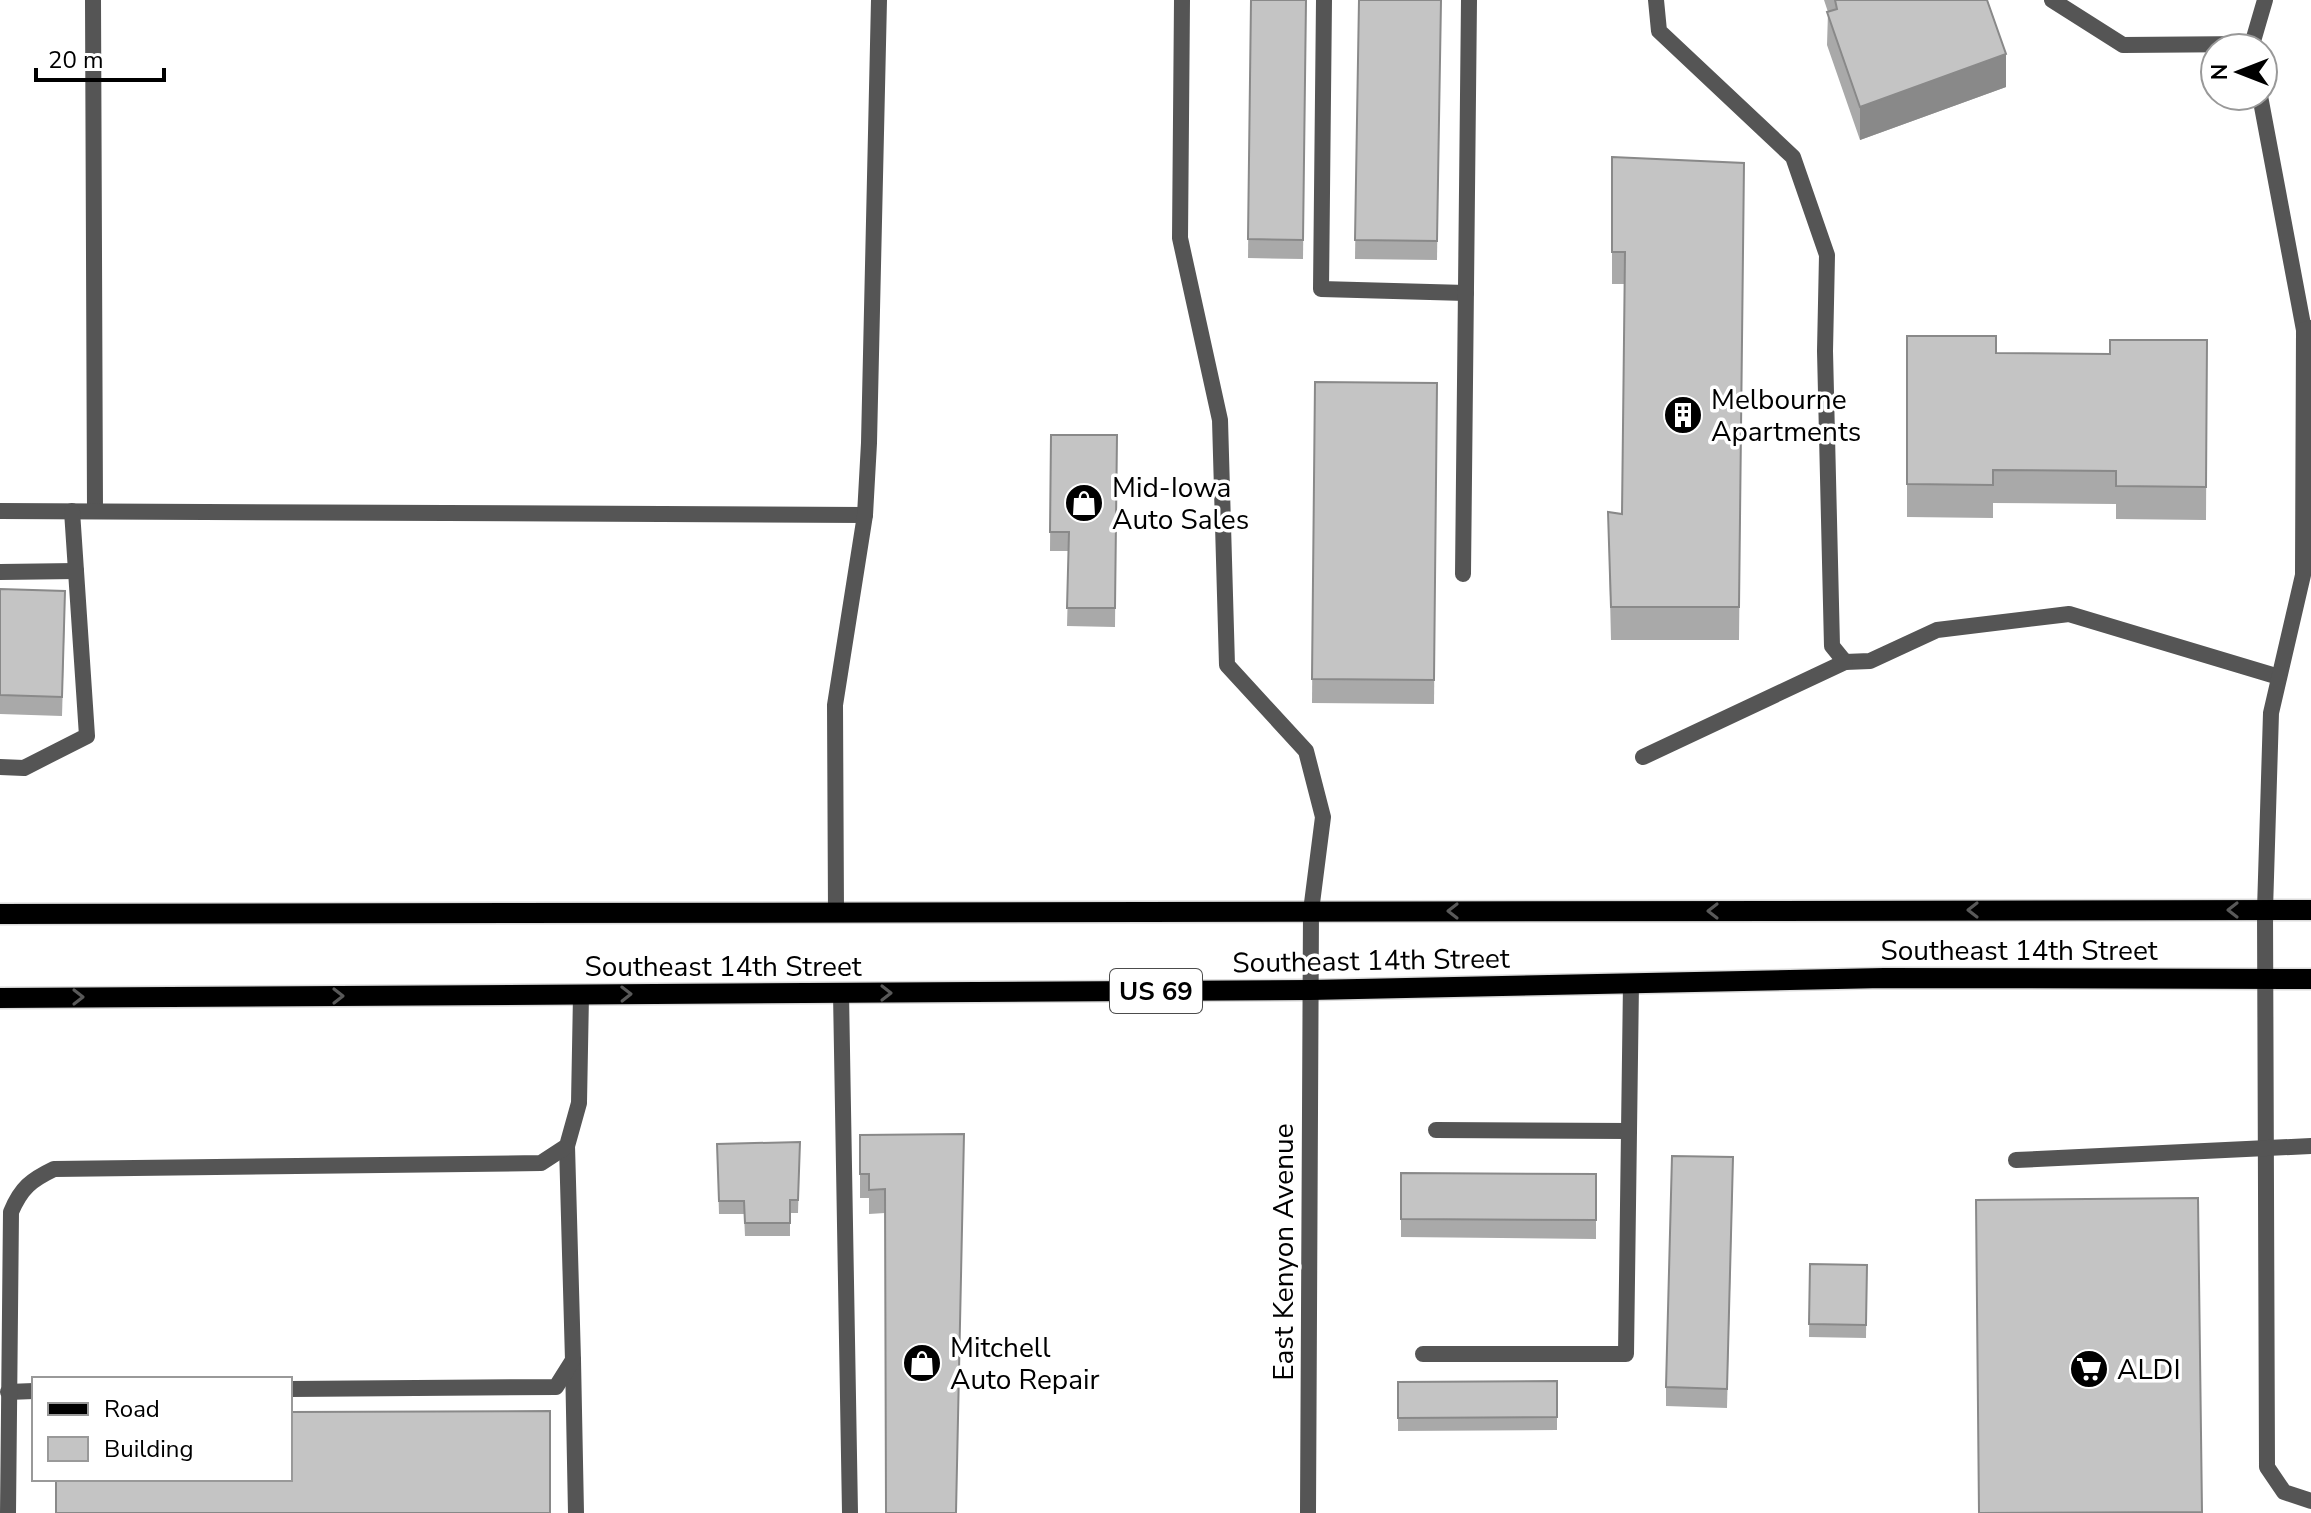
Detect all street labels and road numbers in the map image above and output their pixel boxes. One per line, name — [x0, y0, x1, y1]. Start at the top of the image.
street label: Southeast 14th Street — [1880, 932, 2158, 970]
street label: Southeast 14th Street — [1232, 940, 1510, 982]
street label: Southeast 14th Street — [584, 948, 862, 986]
road number: US 69 — [1110, 969, 1202, 1013]
street label: East Kenyon Avenue — [1265, 1123, 1303, 1381]

